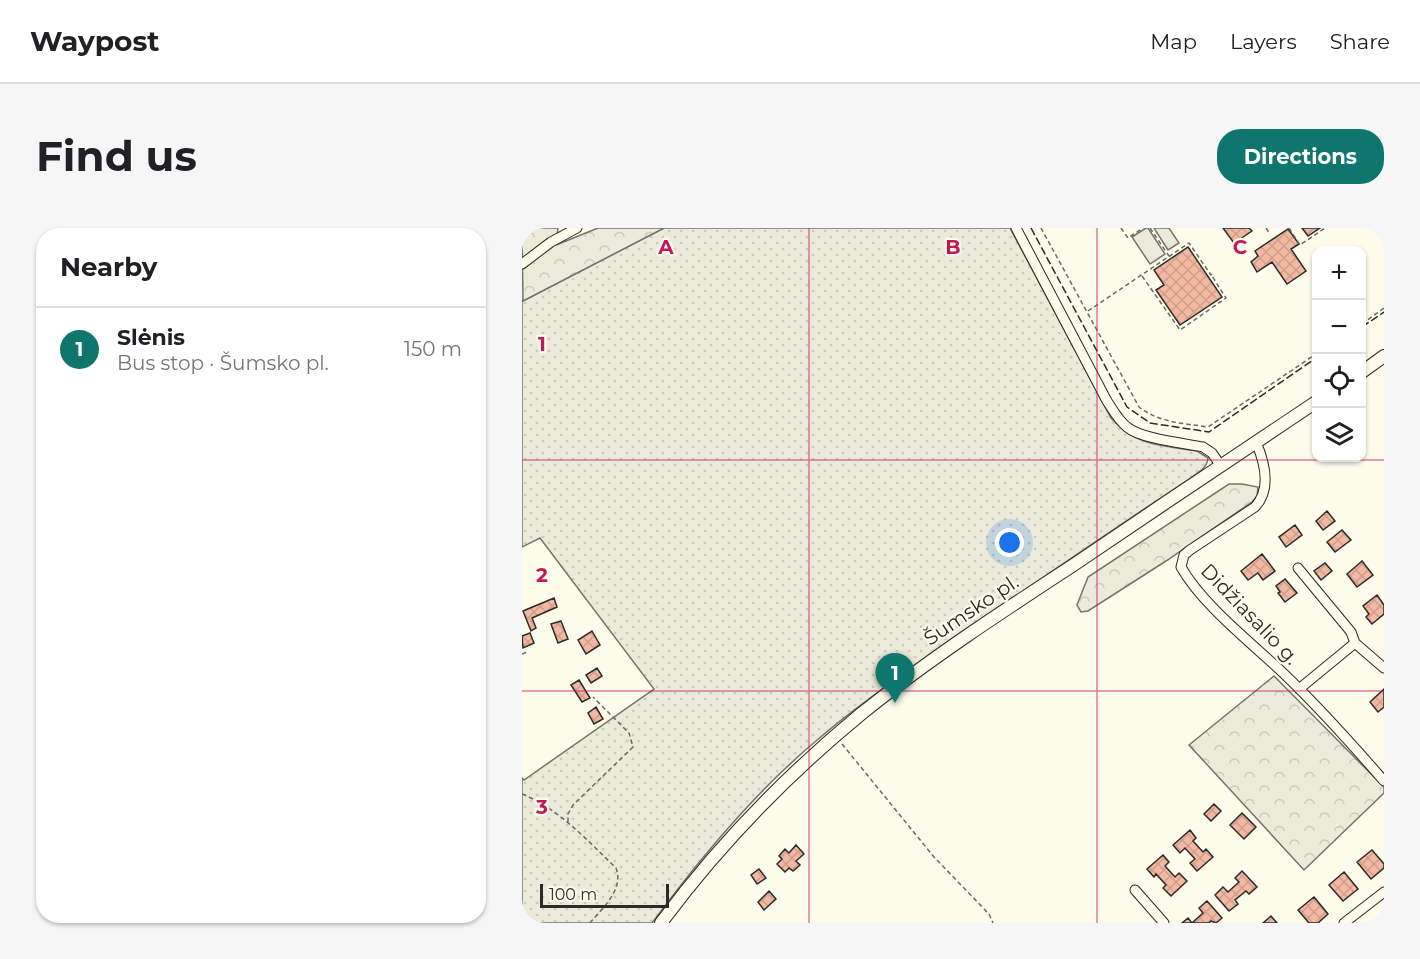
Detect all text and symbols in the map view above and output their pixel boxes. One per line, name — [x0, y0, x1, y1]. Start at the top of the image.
text: Waypost — [30, 24, 160, 58]
text: Map — [1150, 29, 1197, 54]
text: Layers — [1230, 29, 1297, 54]
text: Share — [1330, 29, 1390, 54]
button: Directions — [1217, 129, 1384, 184]
text: Find us — [36, 130, 197, 182]
text: A — [657, 235, 674, 259]
text: B — [945, 235, 961, 259]
text: C — [1233, 235, 1248, 259]
map controls — [1312, 246, 1366, 462]
button: + — [1312, 246, 1366, 300]
text: Nearby — [60, 251, 157, 283]
button: − — [1312, 300, 1366, 354]
text: Slėnis — [117, 324, 185, 351]
text: 1 — [538, 332, 546, 356]
text: 1 — [76, 337, 83, 361]
text: 150 m — [404, 337, 462, 361]
text: Bus stop · Šumsko pl. — [117, 351, 329, 375]
button: locate — [1312, 354, 1366, 408]
button: layers — [1312, 408, 1366, 462]
your location — [995, 528, 1024, 557]
street label: Didžiasalio g. — [1196, 559, 1304, 669]
text: 2 — [536, 563, 548, 587]
street label: Šumsko pl. — [919, 570, 1023, 650]
pin: 1 — [876, 654, 914, 703]
text: 3 — [535, 795, 548, 819]
scale bar — [540, 881, 669, 908]
text: 100 m — [549, 885, 597, 904]

